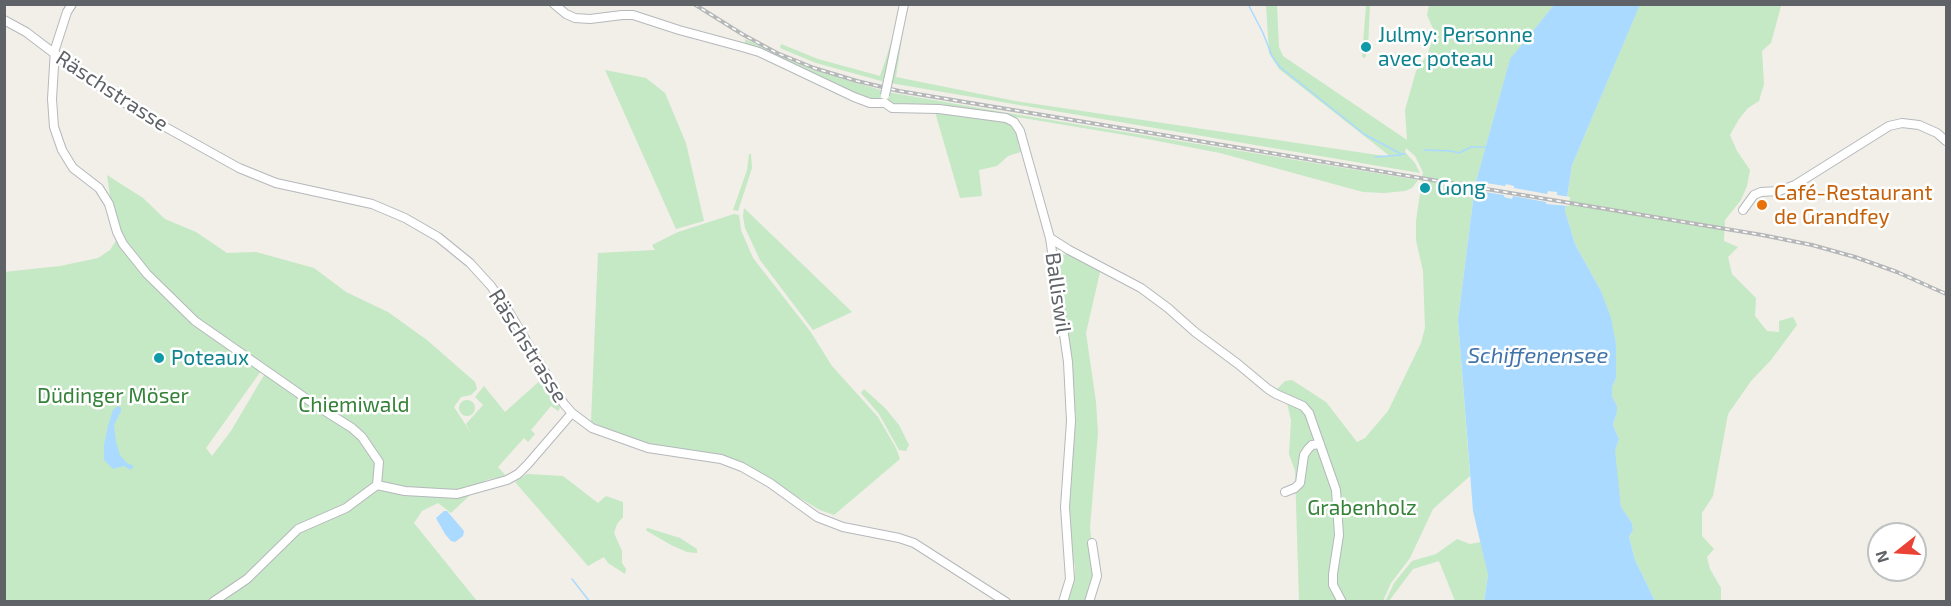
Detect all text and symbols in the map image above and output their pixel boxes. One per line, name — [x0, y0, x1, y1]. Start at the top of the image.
place label: Julmy: Personne avec poteau — [1378, 22, 1533, 72]
marker: Julmy: Personne avec poteau — [1359, 40, 1373, 54]
street label: Räschstrasse — [51, 45, 173, 137]
place label: Gong — [1437, 175, 1486, 201]
place label: Café-Restaurant de Grandfey — [1774, 180, 1932, 230]
marker: Gong — [1418, 181, 1432, 195]
marker: Café-Restaurant de Grandfey — [1755, 198, 1769, 212]
street label: Balliswil — [1040, 251, 1076, 335]
street label: Räschstrasse — [483, 285, 573, 407]
water label: Schiffenensee — [1468, 343, 1608, 369]
place label: Poteaux — [171, 345, 249, 371]
marker: Poteaux — [152, 351, 166, 365]
park label: Düdinger Möser — [37, 383, 189, 409]
park label: Chiemiwald — [298, 392, 410, 418]
park label: Grabenholz — [1307, 495, 1417, 521]
north arrow — [1867, 522, 1927, 582]
text: N — [1870, 549, 1892, 565]

